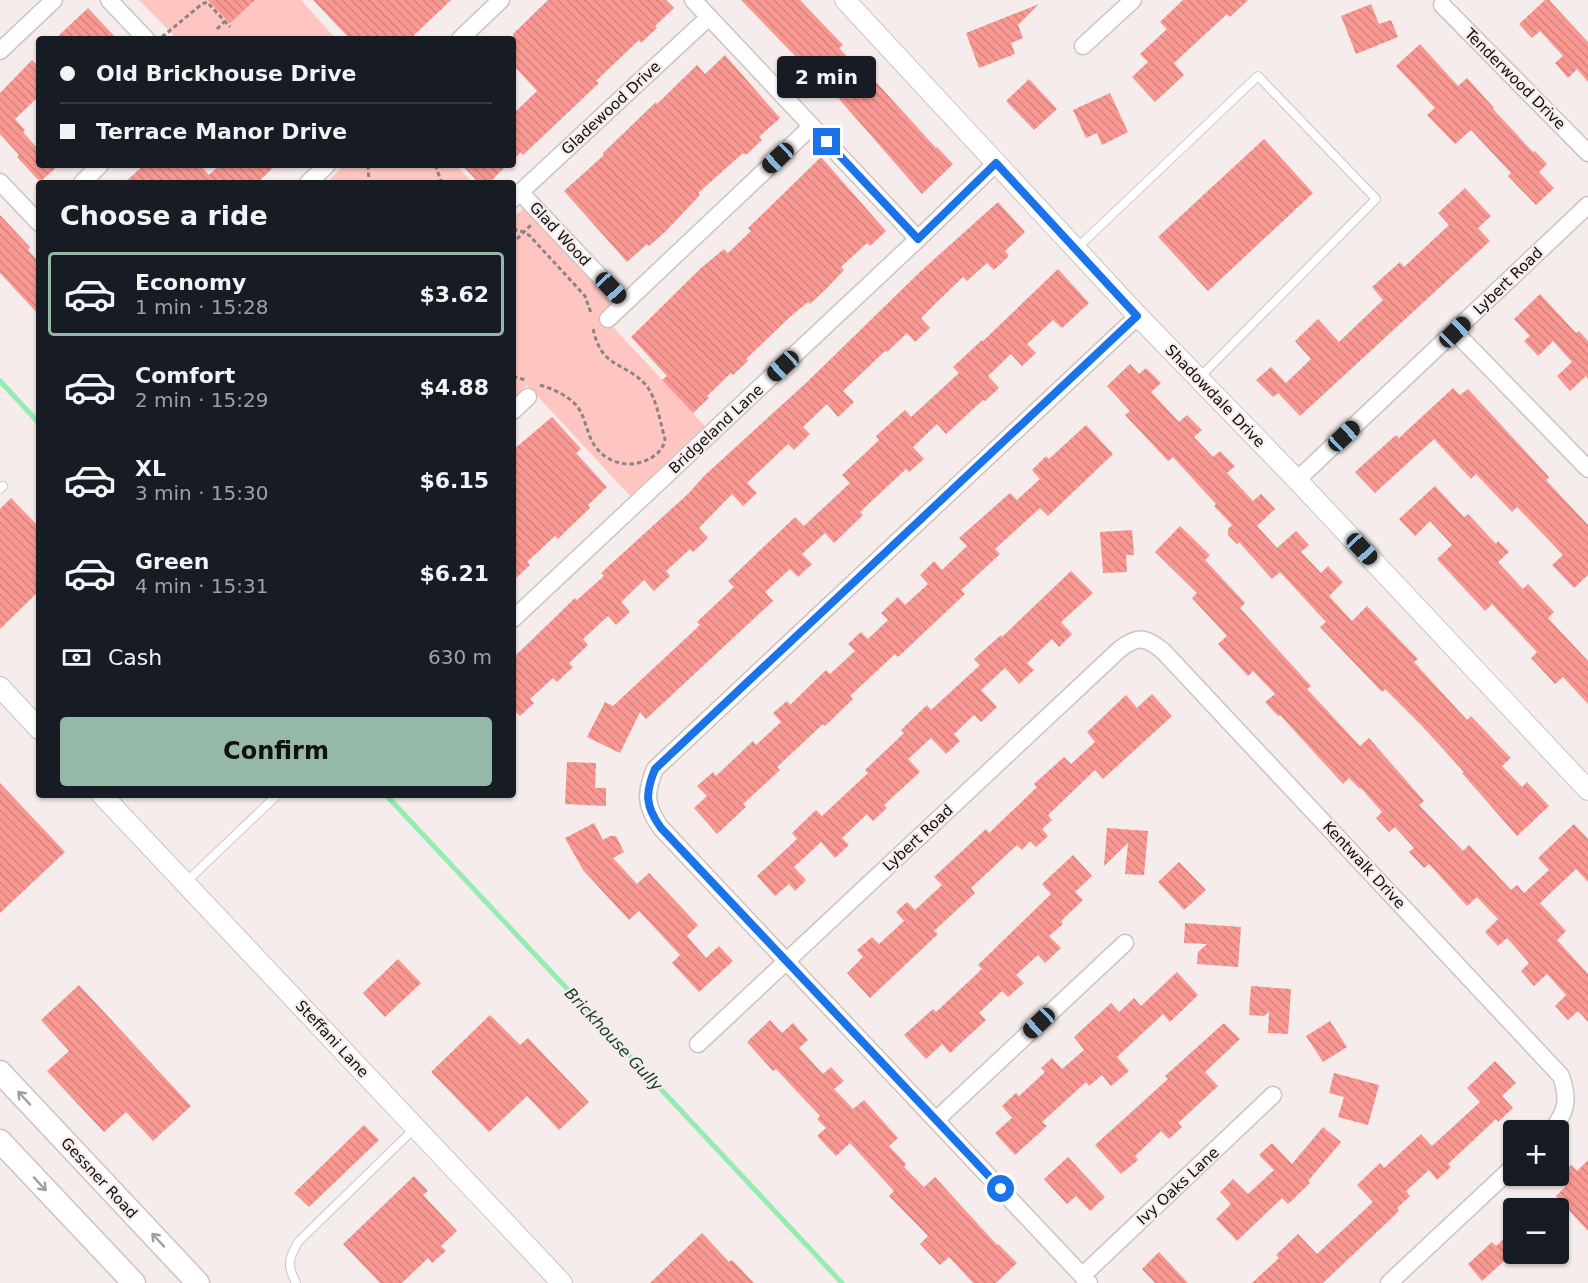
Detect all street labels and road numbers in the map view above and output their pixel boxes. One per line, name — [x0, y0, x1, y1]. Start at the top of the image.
street label: Tenderwood Drive — [1460, 24, 1569, 133]
street label: Gladewood Drive — [558, 58, 664, 158]
street label: Glad Wood — [526, 198, 594, 270]
street label: Lybert Road — [1470, 244, 1546, 318]
street label: Shadowdale Drive — [1161, 341, 1269, 451]
street label: Bridgeland Lane — [665, 381, 767, 477]
street label: Lybert Road — [879, 801, 957, 875]
street label: Kentwalk Drive — [1319, 818, 1409, 912]
street label: Steffani Lane — [292, 997, 372, 1081]
street label: Gessner Road — [57, 1134, 141, 1222]
street label: Ivy Oaks Lane — [1133, 1143, 1223, 1229]

